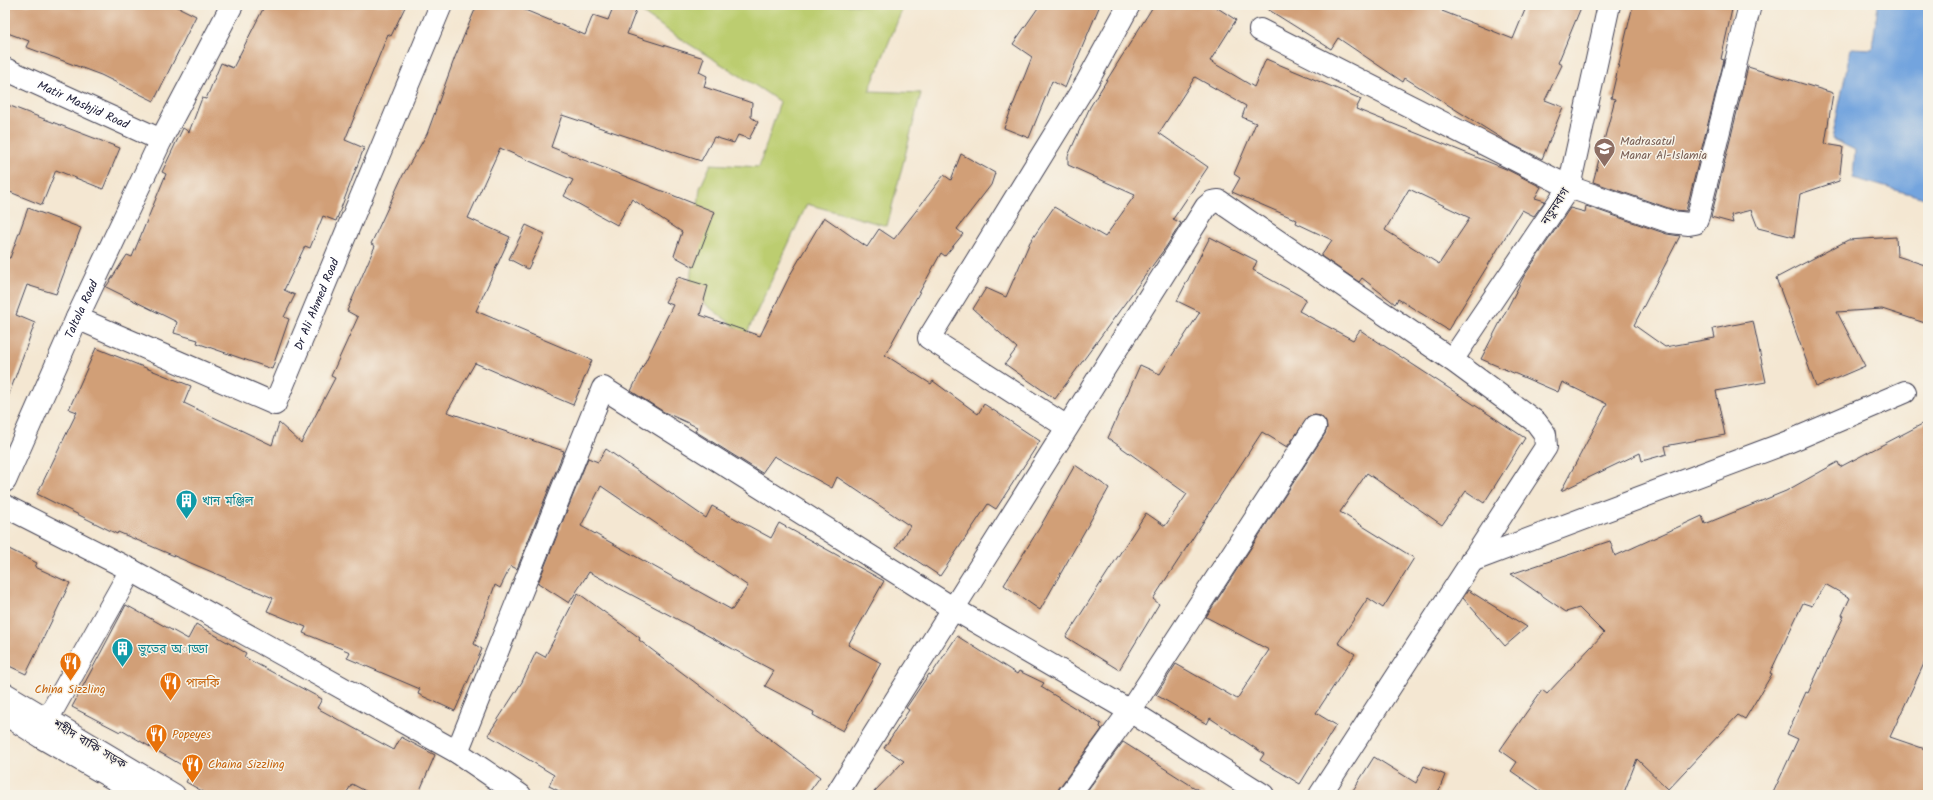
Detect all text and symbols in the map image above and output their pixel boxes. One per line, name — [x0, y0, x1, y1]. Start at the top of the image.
street label: Matir Mashjid Road — [34, 76, 133, 135]
place label: Madrasatul Manar Al-Islamia — [1620, 132, 1707, 165]
school or university icon: Madrasatul Manar Al-Islamia — [1592, 135, 1618, 168]
street label: নতুনবাগ — [1536, 184, 1575, 229]
street label: Dr Ali Ahmed Road — [289, 255, 345, 353]
street label: Taltola Road — [60, 276, 104, 342]
building icon: খান মঞ্জিল — [174, 488, 200, 521]
place label: খান মঞ্জিল — [202, 492, 254, 511]
building icon: ভুতের অাড্ডা — [110, 636, 136, 669]
place label: ভুতের অাড্ডা — [137, 640, 209, 659]
restaurant icon: China Sizzling — [57, 649, 83, 682]
restaurant icon: পালকি — [158, 670, 184, 703]
place label: পালকি — [186, 674, 220, 693]
place label: China Sizzling — [35, 680, 106, 699]
street label: শহীদ বাকি সড়ক — [48, 714, 130, 774]
restaurant icon: Popeyes — [144, 721, 170, 754]
place label: Popeyes — [172, 725, 211, 744]
restaurant icon: Chaina Sizzling — [180, 751, 206, 784]
place label: Chaina Sizzling — [208, 755, 285, 774]

